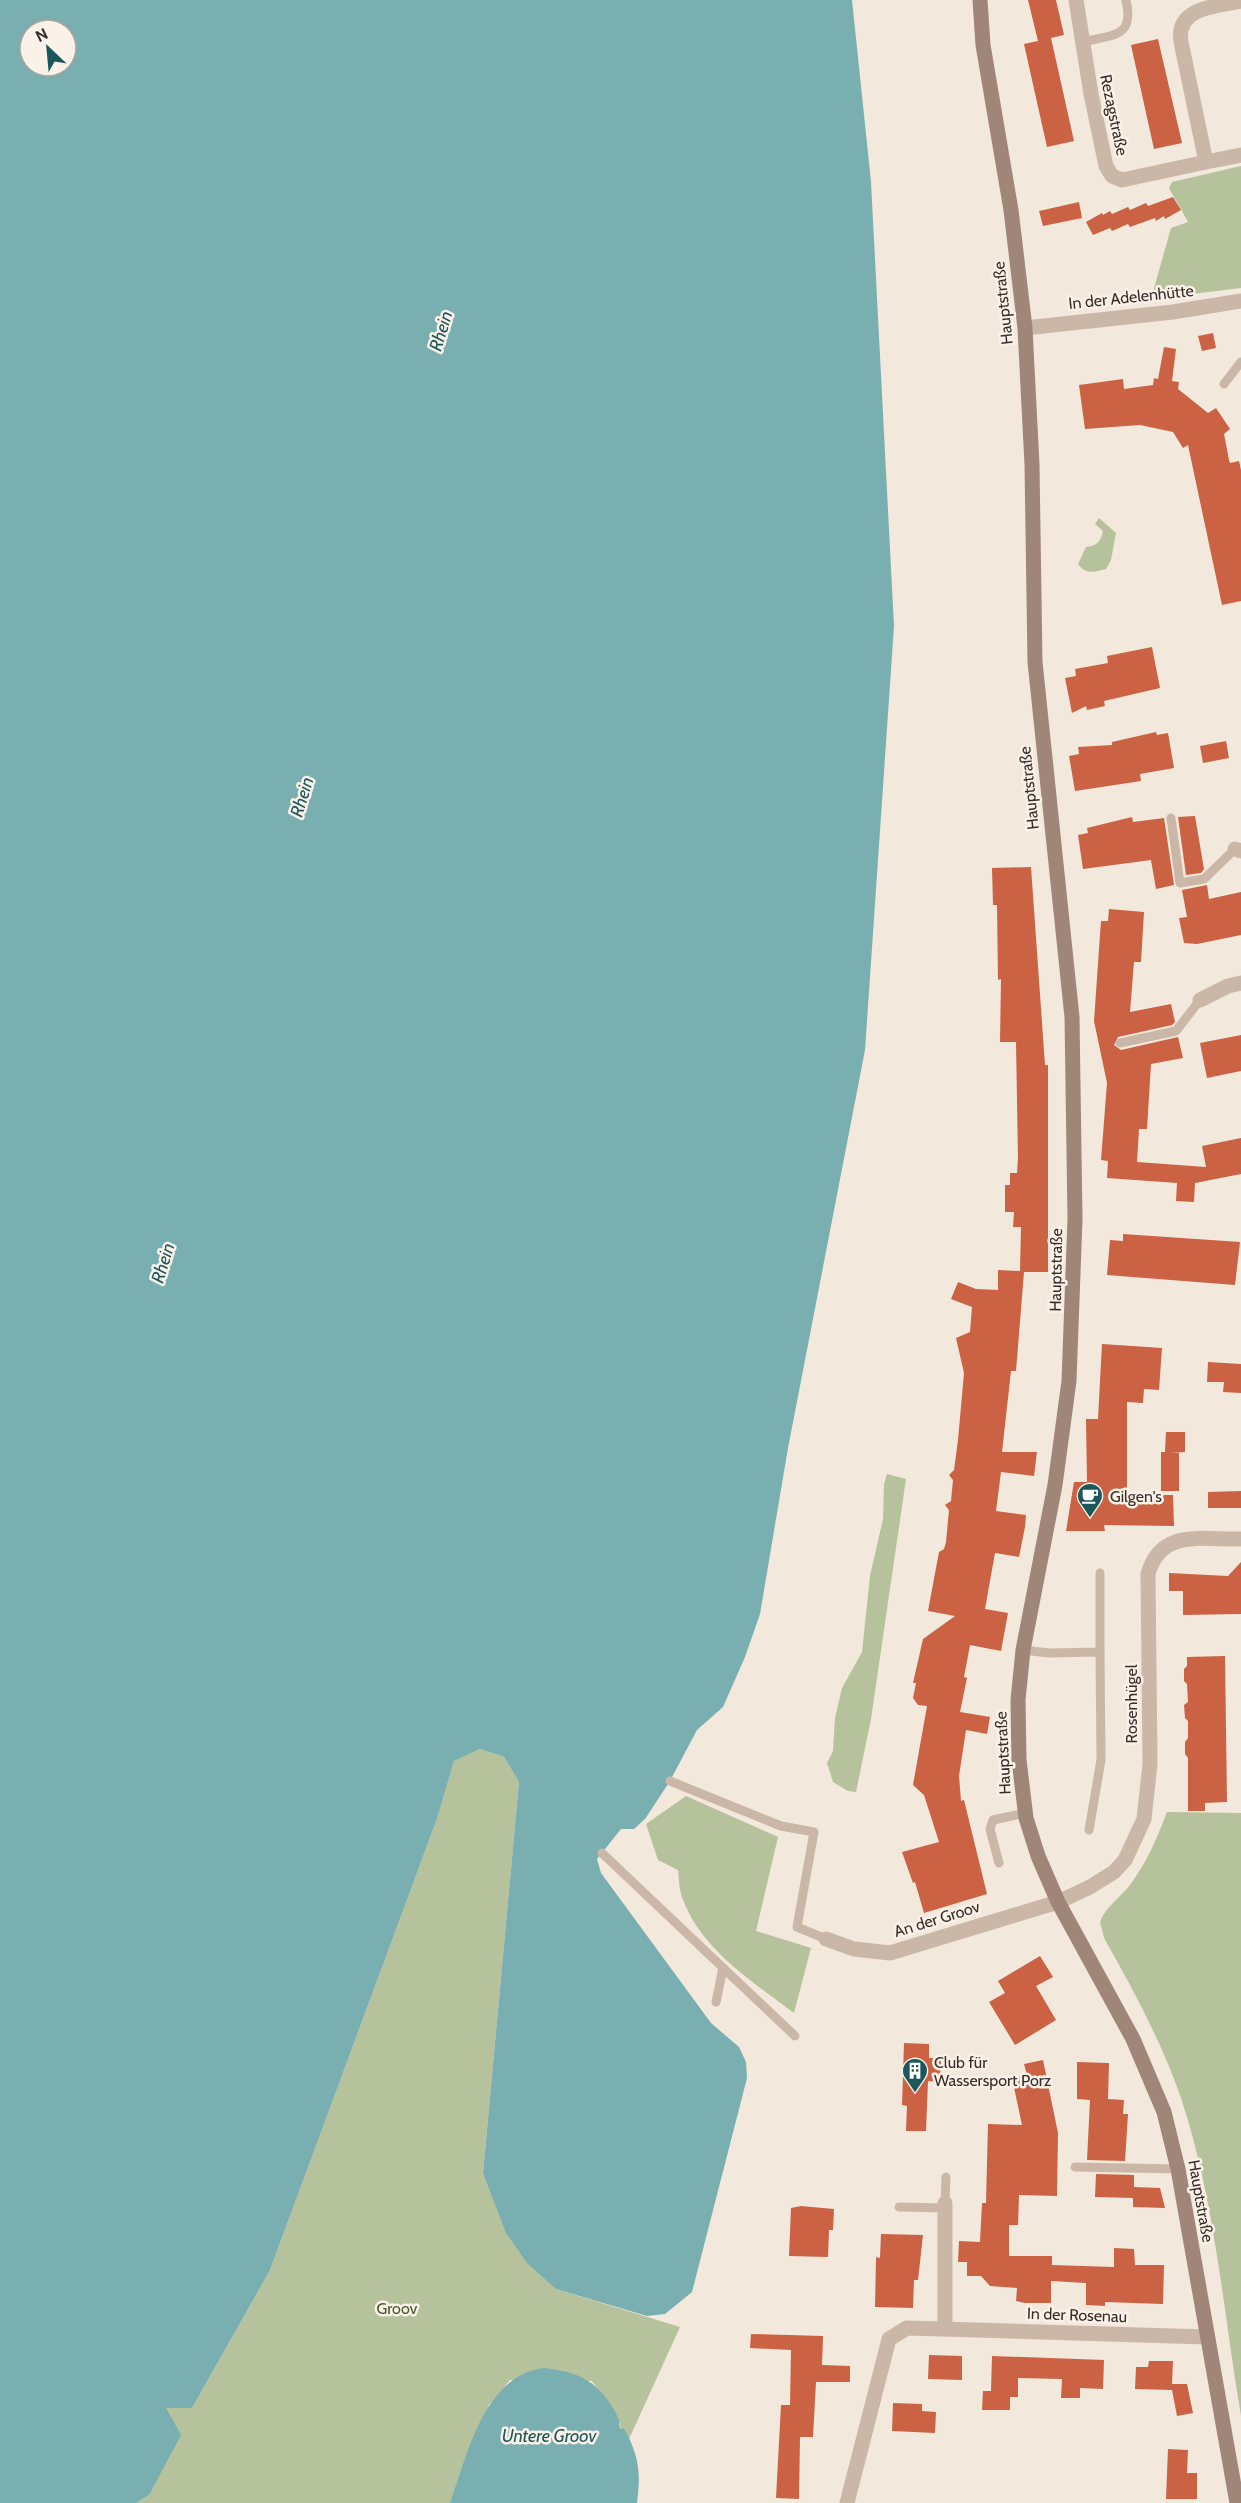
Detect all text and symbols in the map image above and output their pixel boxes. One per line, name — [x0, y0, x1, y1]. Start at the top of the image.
north arrow — [18, 18, 78, 78]
text: N — [32, 24, 51, 46]
street label: Rezagstraße — [1096, 73, 1132, 157]
street label: Hauptstraße — [989, 261, 1017, 345]
street label: In der Adelenhütte — [1067, 281, 1195, 313]
water label: Rhein — [425, 308, 457, 354]
street label: Hauptstraße — [1015, 746, 1043, 830]
water label: Rhein — [286, 774, 318, 820]
street label: Hauptstraße — [1046, 1228, 1066, 1312]
water label: Rhein — [147, 1240, 179, 1286]
cafe icon: Gilgen's — [1075, 1481, 1105, 1519]
place label: Gilgen's — [1110, 1487, 1162, 1506]
street label: Rosenhügel — [1122, 1664, 1141, 1743]
street label: Hauptstraße — [991, 1711, 1015, 1795]
street label: An der Groov — [892, 1897, 982, 1941]
place label: Club für Wassersport Porz — [934, 2053, 1052, 2090]
building icon: Club für Wassersport Porz — [900, 2056, 930, 2094]
street label: Hauptstraße — [1184, 2158, 1218, 2244]
park label: Groov — [377, 2299, 418, 2318]
street label: In der Rosenau — [1027, 2304, 1127, 2326]
water label: Untere Groov — [502, 2425, 597, 2447]

